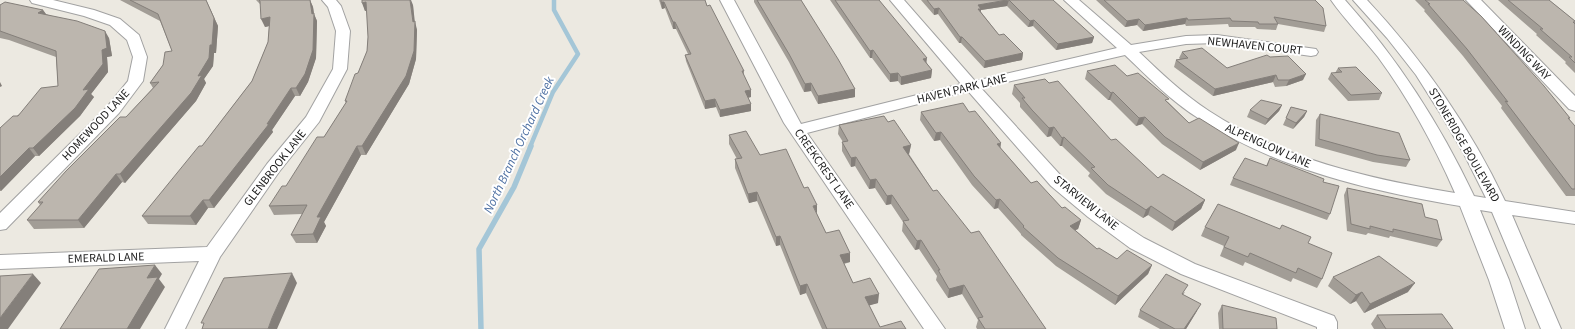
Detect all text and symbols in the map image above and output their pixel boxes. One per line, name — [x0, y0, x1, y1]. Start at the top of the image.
street label: WINDING WAY — [1494, 22, 1555, 84]
street label: NEWHAVEN COURT — [1207, 33, 1304, 60]
street label: HAVEN PARK LANE — [915, 70, 1009, 108]
water label: North Branch Orchard Creek — [479, 73, 559, 216]
street label: HOMEWOOD LANE — [58, 85, 134, 165]
street label: STONERIDGE BOULEVARD — [1424, 85, 1504, 205]
street label: ALPENGLOW LANE — [1222, 119, 1314, 173]
street label: CREEKCREST LANE — [790, 125, 858, 213]
street label: GLENBROOK LANE — [240, 126, 310, 210]
street label: STARVIEW LANE — [1050, 171, 1122, 235]
street label: EMERALD LANE — [67, 248, 145, 268]

